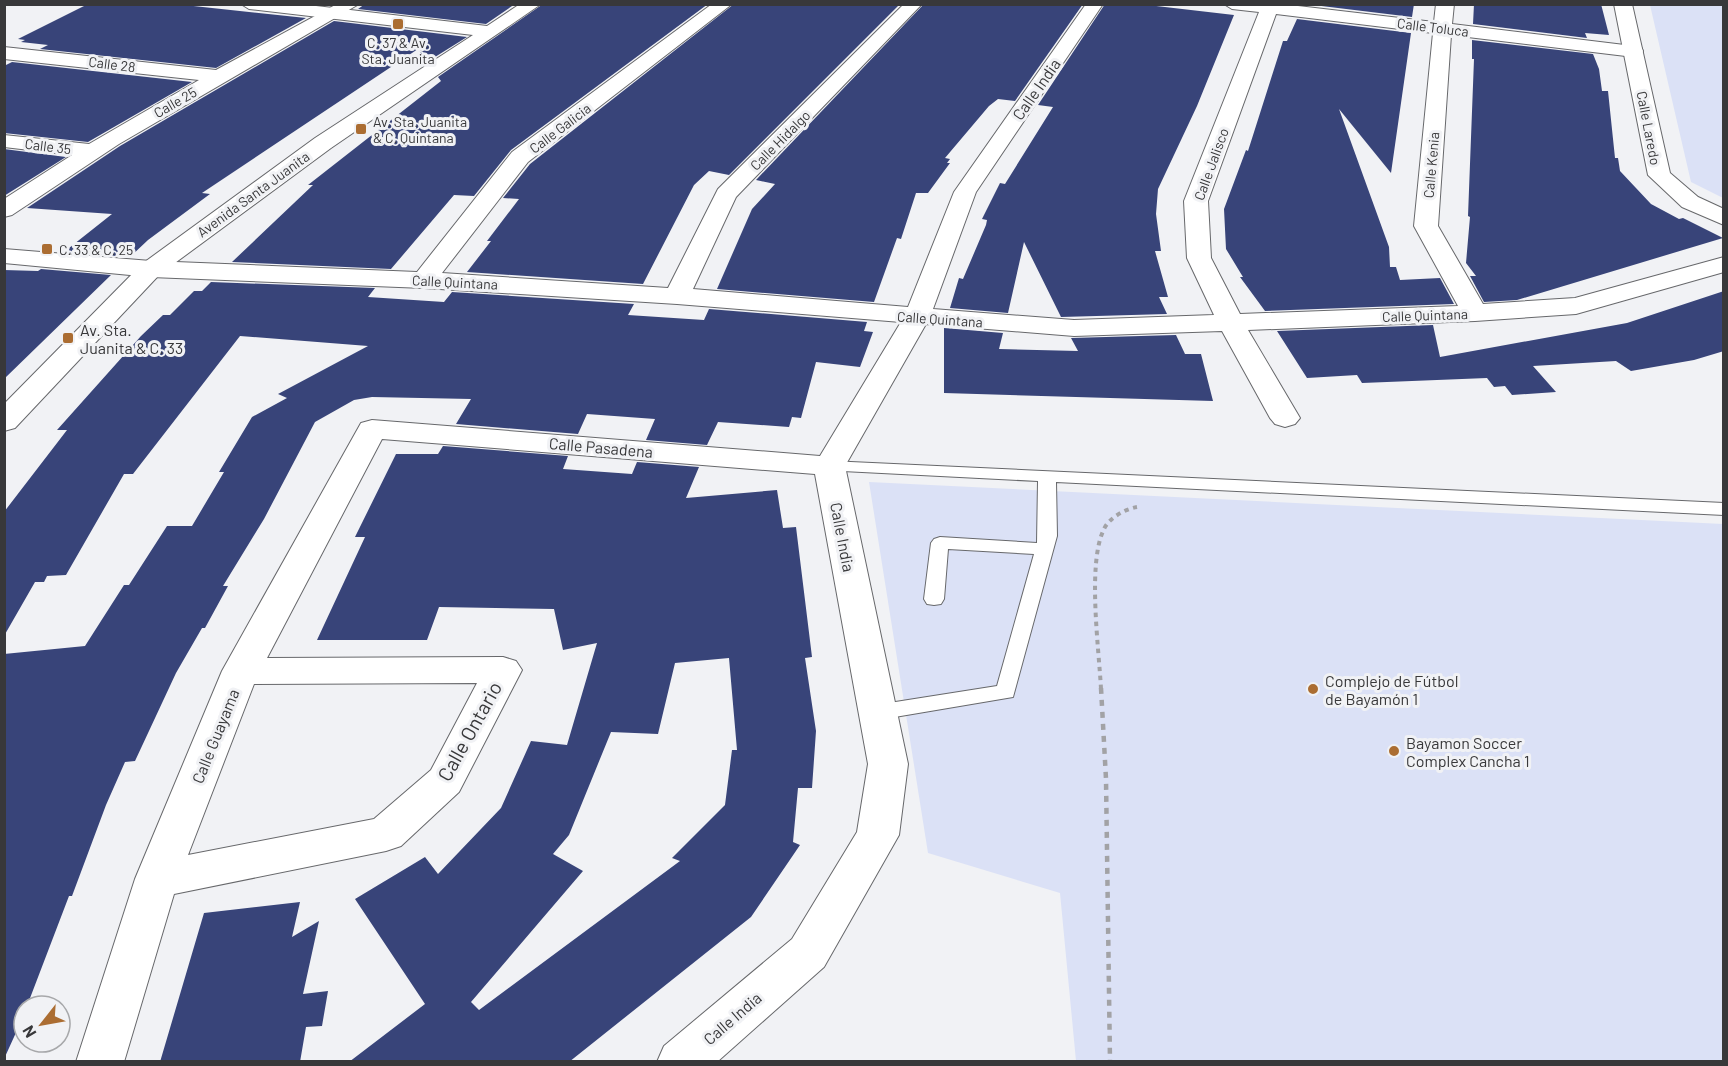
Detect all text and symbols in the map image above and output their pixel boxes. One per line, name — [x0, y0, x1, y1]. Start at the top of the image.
street label: Calle Toluca — [1396, 14, 1470, 40]
marker: C. 37 & Av. Sta. Juanita — [391, 17, 405, 31]
place label: C. 37 & Av. Sta. Juanita — [361, 34, 435, 67]
street label: Calle 28 — [88, 53, 136, 75]
street label: Calle India — [1008, 55, 1064, 123]
street label: Calle 25 — [150, 83, 200, 121]
street label: Calle Laredo — [1633, 90, 1665, 166]
street label: Calle Galicia — [526, 99, 594, 157]
street label: Calle Hidalgo — [746, 106, 814, 174]
place label: Av. Sta. Juanita & C. Quintana — [373, 113, 467, 146]
marker: Av. Sta. Juanita & C. Quintana — [354, 122, 368, 136]
street label: Calle Jalisco — [1190, 125, 1232, 203]
street label: Calle Kenia — [1420, 131, 1442, 199]
street label: Calle 35 — [24, 135, 72, 157]
street label: Avenida Santa Juanita — [194, 148, 312, 240]
place label: C. 33 & C. 25 — [59, 241, 133, 258]
marker: C. 33 & C. 25 — [40, 242, 54, 256]
street label: Calle Quintana — [412, 271, 498, 293]
street label: Calle Quintana — [1382, 305, 1468, 325]
street label: Calle Quintana — [897, 308, 983, 330]
place label: Av. Sta. Juanita & C. 33 — [80, 320, 183, 357]
marker: Av. Sta. Juanita & C. 33 — [61, 331, 75, 345]
street label: Calle Pasadena — [548, 433, 654, 461]
street label: Calle India — [827, 501, 859, 573]
place label: Complejo de Fútbol de Bayamón 1 — [1325, 671, 1458, 708]
street label: Calle Ontario — [432, 677, 506, 785]
marker: Complejo de Fútbol de Bayamón 1 — [1306, 682, 1320, 696]
street label: Calle Guayama — [187, 686, 243, 786]
place label: Bayamon Soccer Complex Cancha 1 — [1406, 733, 1530, 770]
marker: Bayamon Soccer Complex Cancha 1 — [1387, 744, 1401, 758]
street label: Calle India — [699, 988, 765, 1048]
north arrow — [12, 994, 72, 1054]
text: N — [18, 1023, 40, 1041]

